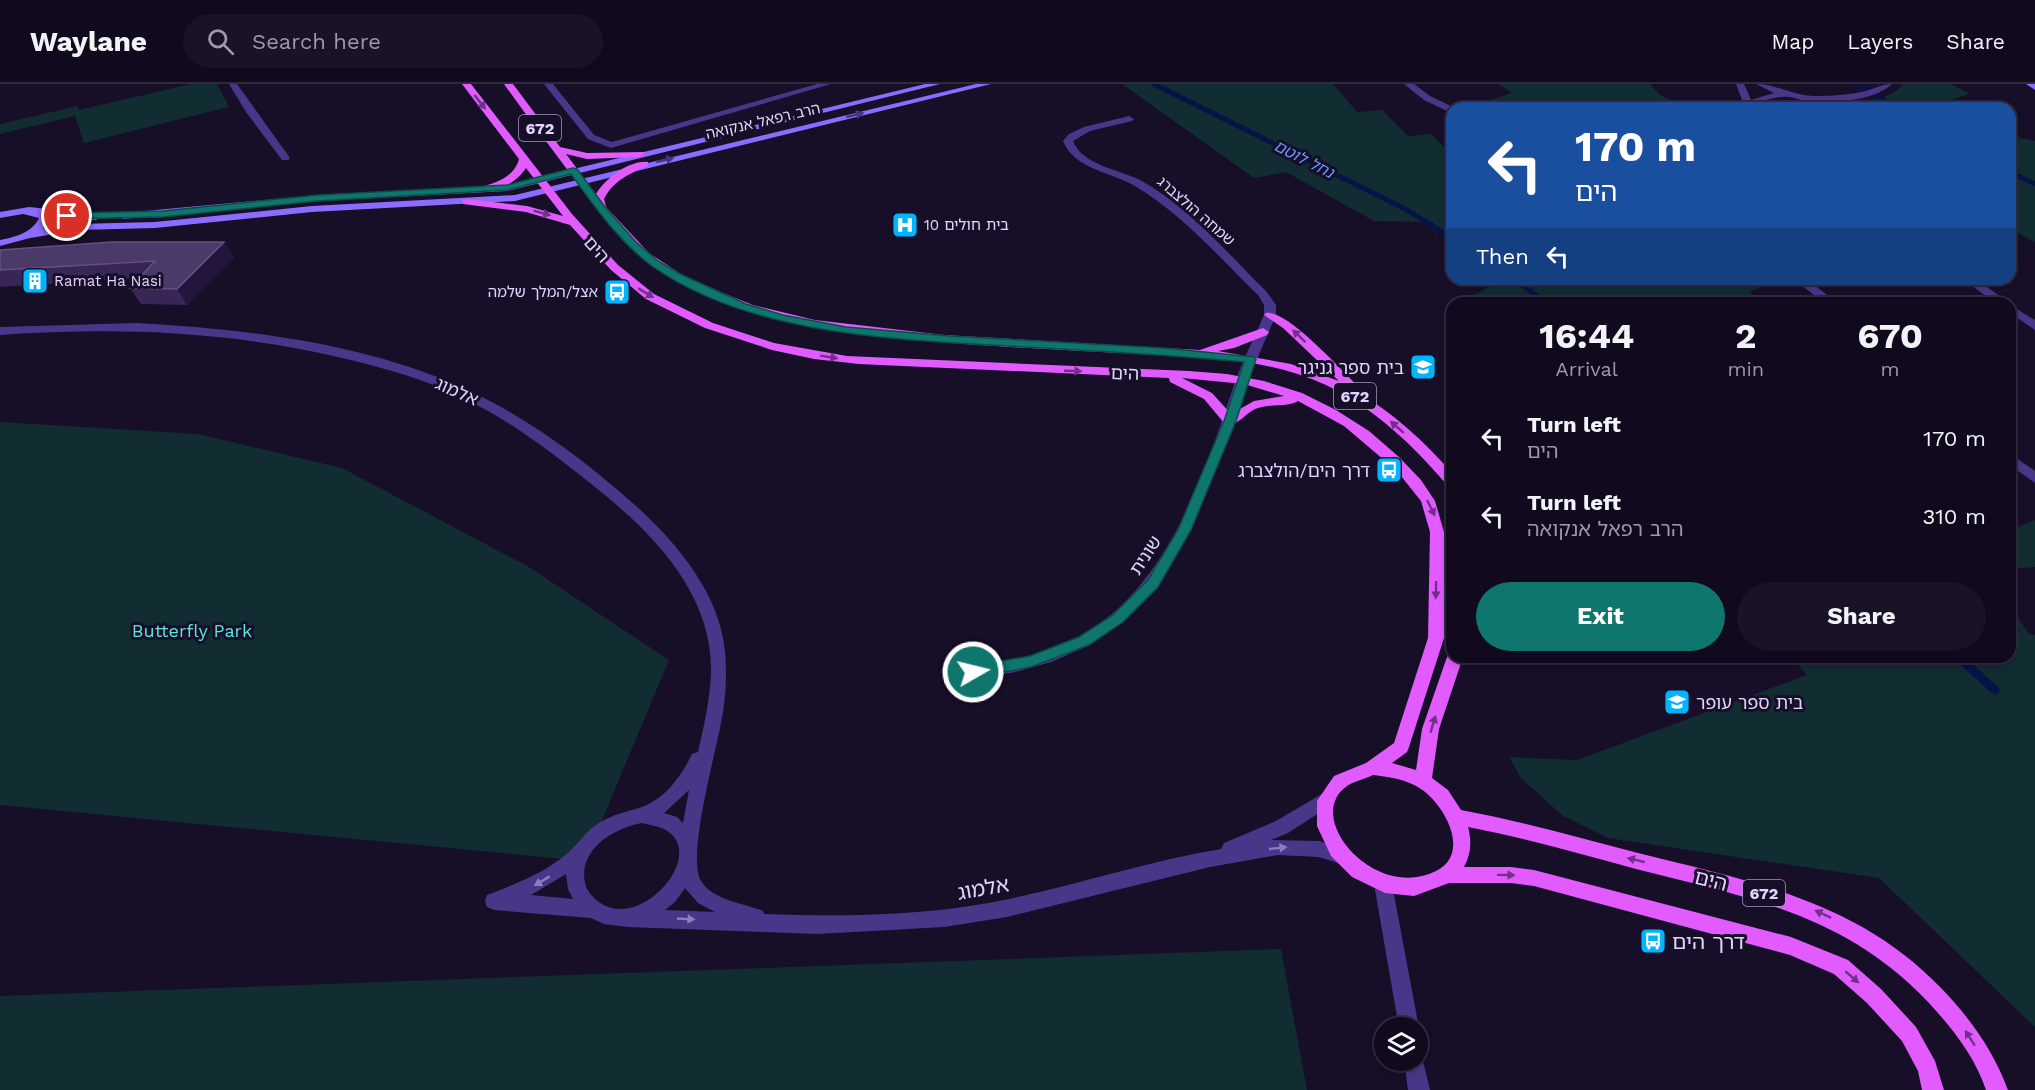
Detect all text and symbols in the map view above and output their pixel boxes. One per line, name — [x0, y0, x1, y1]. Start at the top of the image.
search box — [183, 14, 603, 68]
text: Waylane — [30, 25, 147, 58]
icon: search — [204, 25, 237, 58]
text: Search here — [252, 29, 381, 54]
text: Map — [1771, 29, 1814, 54]
text: Layers — [1847, 29, 1913, 54]
text: Share — [1946, 29, 2005, 54]
one-way arrow — [474, 94, 487, 110]
street label: הרב רפאל אנקואה — [704, 99, 822, 143]
one-way arrow — [845, 109, 864, 119]
road number: 672 — [519, 115, 561, 141]
text: 170 m — [1575, 122, 1696, 171]
icon: left — [1476, 126, 1554, 204]
water label: נחל לוטם — [1271, 136, 1338, 183]
one-way arrow — [656, 154, 674, 164]
street label: שמחה הולצברג — [1154, 172, 1238, 250]
text: הים — [1575, 176, 1618, 208]
pin — [41, 190, 92, 241]
icon: arrive — [50, 199, 83, 232]
one-way arrow — [533, 209, 551, 218]
hospital icon: בית חולים 10 — [890, 210, 920, 240]
place label: בית חולים 10 — [924, 216, 1009, 234]
street label: הים — [580, 231, 614, 267]
icon: left — [1541, 240, 1574, 273]
text: Then — [1476, 244, 1529, 269]
building icon: Ramat Ha Nasi — [20, 266, 50, 296]
place label: Ramat Ha Nasi — [54, 272, 162, 290]
bus stop icon: אצל/המלך שלמה — [602, 277, 632, 307]
place label: אצל/המלך שלמה — [488, 283, 598, 301]
one-way arrow — [638, 288, 654, 299]
text: 16:44 — [1539, 315, 1634, 357]
text: 2 — [1735, 315, 1757, 357]
text: 670 — [1857, 315, 1923, 357]
one-way arrow — [1293, 330, 1307, 344]
one-way arrow — [819, 352, 838, 361]
school or university icon: בית ספר גניגר — [1408, 352, 1438, 382]
place label: בית ספר גניגר — [1298, 357, 1404, 378]
text: Arrival — [1555, 357, 1618, 381]
text: min — [1727, 357, 1764, 381]
text: m — [1881, 357, 1900, 381]
street label: הים — [1110, 362, 1140, 384]
one-way arrow — [1063, 366, 1082, 375]
street label: אלמוג — [432, 372, 482, 410]
road number: 672 — [1334, 383, 1376, 409]
text: Turn left — [1527, 412, 1621, 437]
one-way arrow — [1390, 421, 1405, 434]
icon: left — [1476, 422, 1509, 455]
text: 170 m — [1923, 426, 1986, 451]
text: הים — [1527, 439, 1559, 463]
bus stop icon: דרך הים/הולצברג — [1374, 455, 1404, 485]
place label: דרך הים/הולצברג — [1238, 460, 1370, 481]
text: Turn left — [1527, 490, 1621, 515]
one-way arrow — [1426, 499, 1436, 516]
icon: left — [1476, 500, 1509, 533]
text: 310 m — [1922, 504, 1986, 529]
text: הרב רפאל אנקואה — [1527, 517, 1683, 541]
street label: שונית — [1125, 531, 1165, 579]
one-way arrow — [1431, 581, 1441, 600]
button: Exit — [1476, 582, 1725, 651]
button: Share — [1737, 582, 1986, 651]
park label: Butterfly Park — [132, 620, 252, 641]
position arrow — [941, 640, 1005, 704]
school or university icon: בית ספר עופר — [1662, 687, 1692, 717]
place label: בית ספר עופר — [1696, 692, 1803, 713]
one-way arrow — [1429, 715, 1438, 733]
one-way arrow — [1269, 843, 1288, 853]
one-way arrow — [1627, 855, 1645, 865]
street label: הים — [1692, 864, 1730, 896]
street label: אלמוג — [955, 871, 1011, 905]
one-way arrow — [1496, 871, 1515, 880]
one-way arrow — [534, 876, 550, 887]
road number: 672 — [1743, 880, 1785, 906]
one-way arrow — [1815, 910, 1832, 919]
one-way arrow — [677, 914, 696, 923]
bus stop icon: דרך הים — [1638, 926, 1668, 956]
place label: דרך הים — [1672, 929, 1745, 954]
one-way arrow — [1844, 970, 1859, 983]
map controls — [1374, 1017, 1428, 1071]
button: layers — [1374, 1017, 1428, 1071]
one-way arrow — [1965, 1030, 1976, 1046]

